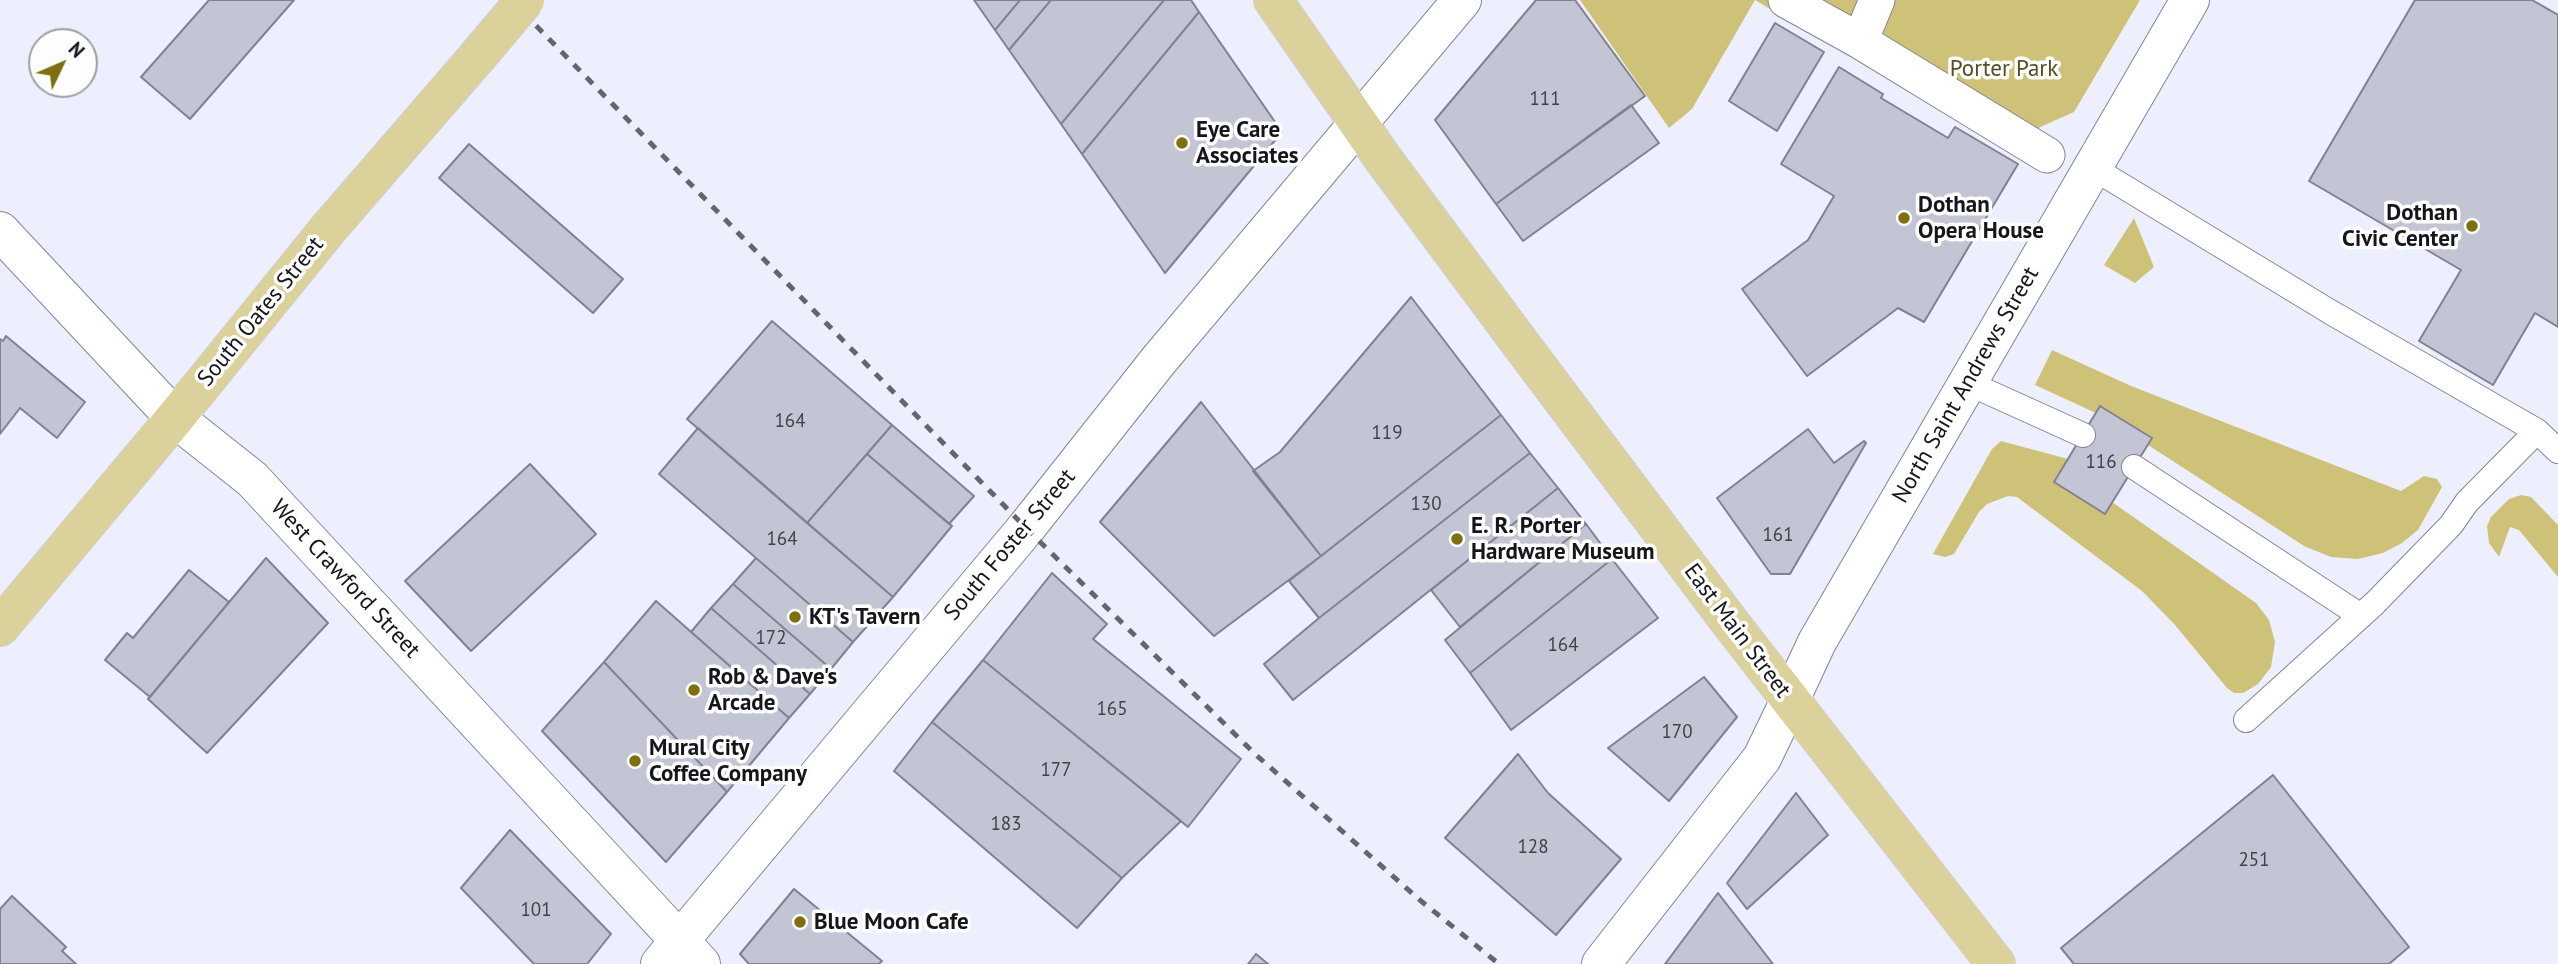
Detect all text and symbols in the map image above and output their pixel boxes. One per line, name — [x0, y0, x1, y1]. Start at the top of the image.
north arrow — [28, 28, 98, 98]
text: N — [64, 37, 90, 63]
park label: Porter Park — [1950, 55, 2058, 83]
house number: 111 — [1529, 89, 1561, 111]
place label: Eye Care Associates — [1196, 116, 1299, 170]
marker: Eye Care Associates — [1174, 135, 1190, 151]
place label: Dothan Opera House — [1918, 191, 2044, 245]
place label: Dothan Civic Center — [2342, 199, 2458, 253]
marker: Dothan Opera House — [1896, 210, 1912, 226]
marker: Dothan Civic Center — [2464, 218, 2480, 234]
street label: South Oates Street — [192, 232, 330, 392]
street label: North Saint Andrews Street — [1887, 262, 2045, 508]
house number: 164 — [774, 411, 806, 433]
house number: 119 — [1371, 423, 1403, 445]
house number: 116 — [2085, 452, 2117, 474]
street label: South Foster Street — [939, 464, 1081, 626]
street label: West Crawford Street — [264, 494, 426, 664]
house number: 130 — [1410, 494, 1442, 516]
place label: E. R. Porter Hardware Museum — [1471, 512, 1654, 566]
house number: 161 — [1762, 525, 1794, 547]
house number: 164 — [766, 529, 798, 551]
marker: E. R. Porter Hardware Museum — [1449, 531, 1465, 547]
street label: East Main Street — [1678, 559, 1796, 703]
place label: KT's Tavern — [809, 603, 921, 631]
marker: KT's Tavern — [787, 609, 803, 625]
house number: 172 — [755, 628, 787, 650]
house number: 164 — [1547, 635, 1579, 657]
place label: Rob & Dave's Arcade — [708, 663, 837, 717]
marker: Rob & Dave's Arcade — [686, 682, 702, 698]
house number: 165 — [1096, 699, 1128, 721]
house number: 170 — [1661, 722, 1693, 744]
place label: Mural City Coffee Company — [649, 734, 807, 788]
marker: Mural City Coffee Company — [627, 753, 643, 769]
house number: 177 — [1040, 760, 1072, 782]
house number: 183 — [990, 814, 1022, 836]
house number: 128 — [1517, 837, 1549, 859]
house number: 251 — [2238, 850, 2270, 872]
house number: 101 — [520, 900, 552, 922]
place label: Blue Moon Cafe — [814, 908, 969, 936]
marker: Blue Moon Cafe — [792, 914, 808, 930]

